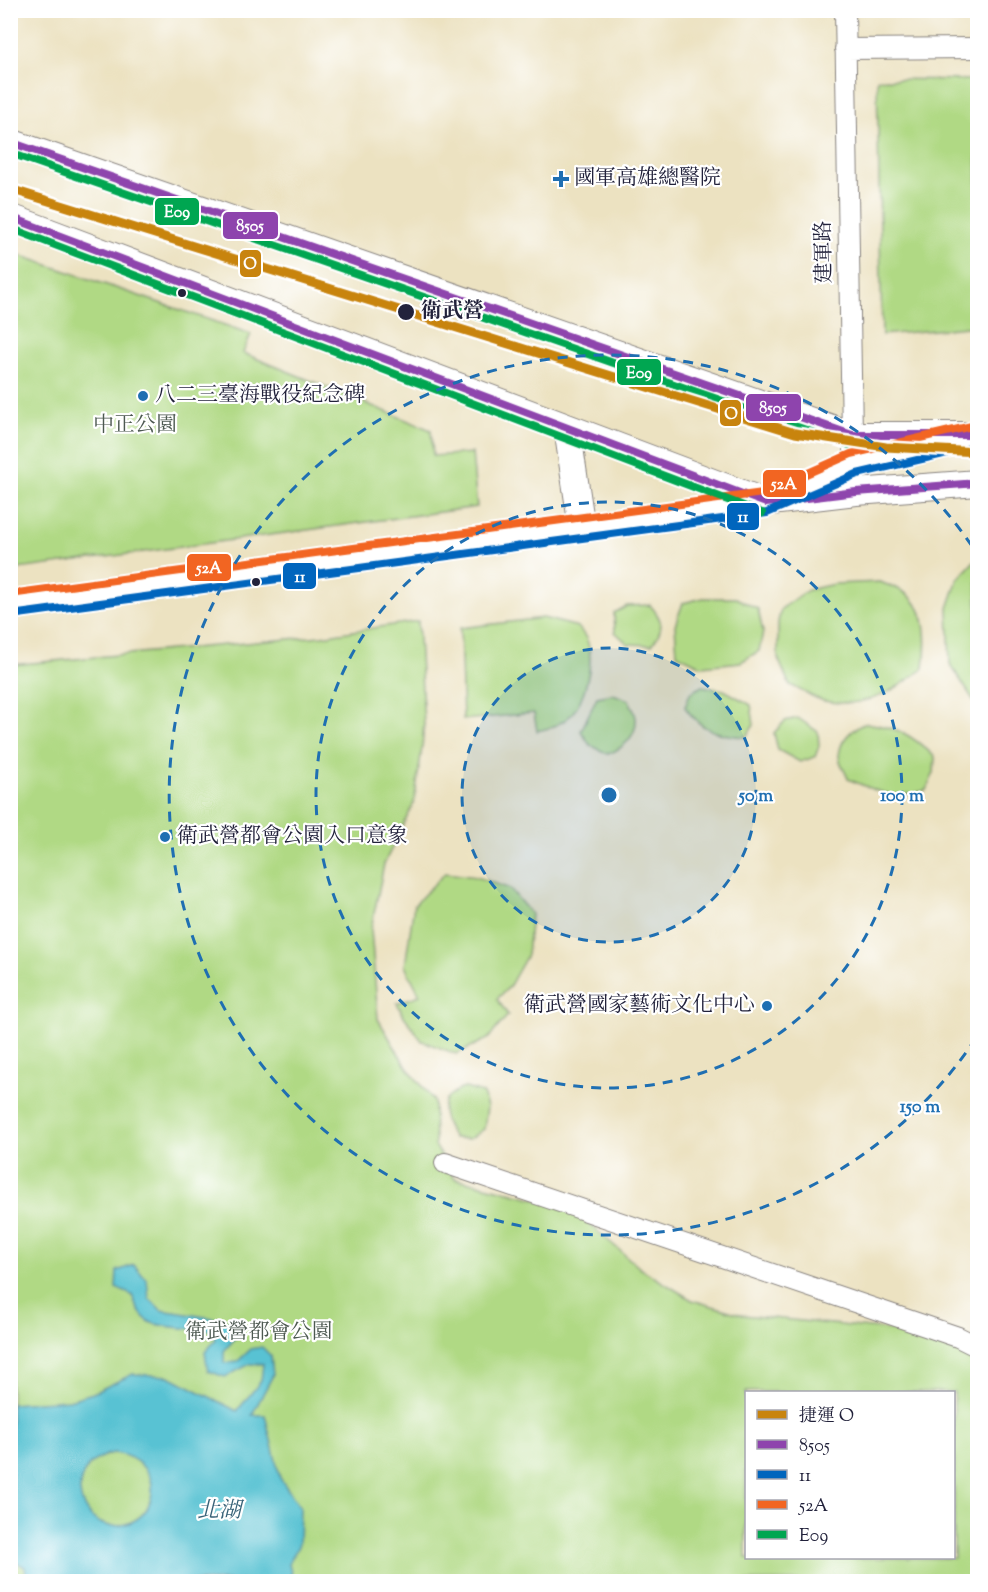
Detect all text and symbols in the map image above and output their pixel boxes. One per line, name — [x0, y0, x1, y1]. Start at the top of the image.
place label: 國軍高雄總醫院 — [574, 164, 721, 194]
marker: 國軍高雄總醫院 — [552, 170, 570, 188]
line badge: E09 — [154, 197, 200, 226]
text: E09 — [164, 202, 190, 225]
line badge: 8505 — [222, 211, 279, 240]
text: 8505 — [236, 216, 264, 239]
street label: 建軍路 — [809, 220, 841, 284]
line badge: O — [239, 249, 262, 278]
text: O — [243, 254, 257, 277]
unlabelled marker — [176, 287, 188, 299]
place label: 衛武營 — [421, 297, 484, 327]
marker: 衛武營 — [396, 302, 416, 322]
line badge: E09 — [616, 358, 662, 386]
text: E09 — [626, 363, 652, 386]
place label: 八二三臺海戰役紀念碑 — [155, 381, 365, 411]
marker: 八二三臺海戰役紀念碑 — [136, 389, 150, 403]
line badge: 8505 — [745, 393, 802, 422]
text: 8505 — [759, 398, 787, 421]
line badge: O — [719, 399, 742, 427]
text: O — [724, 404, 738, 427]
park label: 中正公園 — [93, 411, 177, 441]
line badge: 52A — [762, 469, 807, 498]
text: 52A — [769, 474, 797, 497]
line badge: 11 — [726, 502, 760, 531]
text: 11 — [738, 507, 749, 530]
line badge: 52A — [186, 553, 232, 582]
text: 52A — [194, 558, 222, 581]
line badge: 11 — [282, 562, 317, 590]
text: 11 — [295, 567, 306, 590]
unlabelled marker — [250, 576, 262, 588]
text: 50 m — [737, 784, 773, 810]
text: 100 m — [880, 784, 924, 810]
centre of rings — [599, 785, 619, 805]
place label: 衛武營都會公園入口意象 — [177, 822, 408, 852]
marker: 衛武營都會公園入口意象 — [158, 830, 172, 844]
place label: 衛武營國家藝術文化中心 — [524, 991, 755, 1021]
marker: 衛武營國家藝術文化中心 — [760, 999, 774, 1013]
text: 150 m — [900, 1095, 940, 1121]
park label: 衛武營都會公園 — [186, 1318, 333, 1348]
legend — [745, 1391, 955, 1559]
text: 捷運 O — [799, 1404, 854, 1430]
text: 8505 — [799, 1434, 830, 1460]
text: 11 — [799, 1464, 811, 1490]
text: 52A — [798, 1494, 829, 1520]
water label: 北湖 — [197, 1496, 245, 1528]
text: E09 — [799, 1524, 828, 1550]

